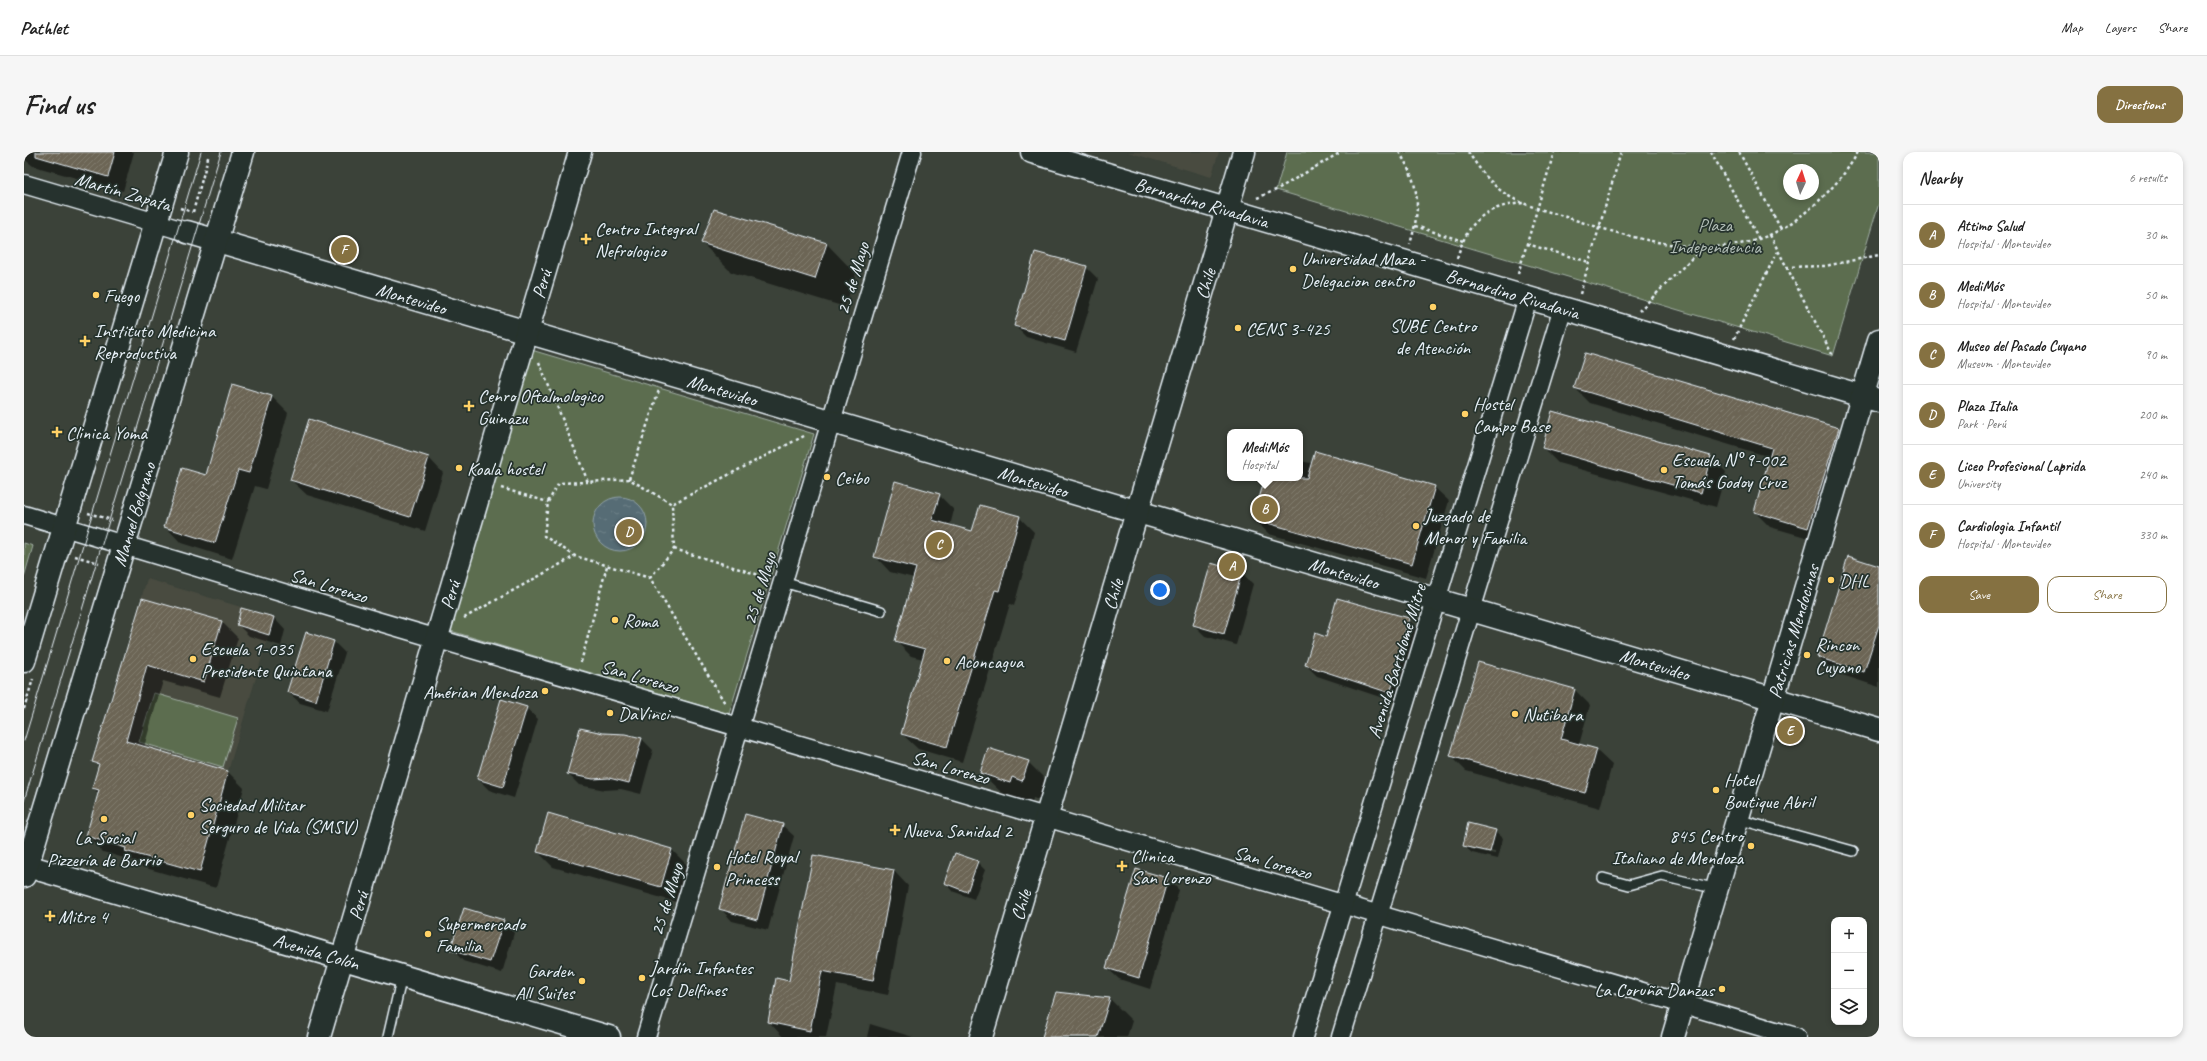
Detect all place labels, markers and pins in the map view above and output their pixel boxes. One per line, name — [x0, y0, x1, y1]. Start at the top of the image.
place label: Centro Integral Nefrologico — [595, 217, 700, 263]
marker: Centro Integral Nefrologico — [580, 233, 592, 245]
pin: F — [331, 235, 357, 265]
place label: Universidad Maza - Delegacion centro — [1301, 247, 1426, 293]
marker: Universidad Maza - Delegacion centro — [1288, 264, 1298, 274]
place label: Fuego — [104, 284, 140, 308]
marker: Fuego — [91, 290, 101, 300]
marker: SUBE Centro de Atención — [1428, 302, 1438, 312]
place label: SUBE Centro de Atención — [1390, 314, 1478, 360]
place label: CENS 3-425 — [1246, 317, 1331, 341]
place label: Instituto Medicina Reproductiva — [94, 319, 217, 365]
marker: CENS 3-425 — [1233, 323, 1243, 333]
marker: Instituto Medicina Reproductiva — [79, 335, 91, 347]
place label: Cenro Oftalmologico Guinazu — [478, 384, 604, 430]
place label: Hostel Campo Base — [1473, 392, 1551, 438]
marker: Cenro Oftalmologico Guinazu — [463, 400, 475, 412]
marker: Hostel Campo Base — [1460, 409, 1470, 419]
place label: Clinica Yoma — [66, 421, 148, 445]
marker: Clinica Yoma — [51, 426, 63, 438]
place label: Escuela N° 9-002 Tomás Godoy Cruz — [1672, 448, 1788, 494]
place label: Koala hostel — [467, 457, 547, 481]
marker: Koala hostel — [454, 463, 464, 473]
marker: Escuela N° 9-002 Tomás Godoy Cruz — [1659, 465, 1669, 475]
place label: Ceibo — [835, 466, 870, 490]
marker: Ceibo — [822, 472, 832, 482]
pin: B — [1252, 494, 1278, 524]
place label: Juzgado de Menor y Familia — [1423, 504, 1528, 550]
pin: D — [616, 517, 642, 547]
marker: Juzgado de Menor y Familia — [1411, 521, 1421, 531]
pin: C — [926, 530, 952, 560]
pin: A — [1219, 551, 1245, 581]
place label: DHL — [1839, 569, 1870, 593]
marker: DHL — [1826, 575, 1836, 585]
place label: Roma — [623, 609, 659, 633]
marker: Roma — [610, 615, 620, 625]
place label: Rincon Cuyano — [1815, 633, 1861, 679]
place label: Escuela 1-035 Presidente Quintana — [201, 637, 333, 683]
place label: Aconcagua — [955, 650, 1025, 674]
marker: Rincon Cuyano — [1802, 650, 1812, 660]
marker: Escuela 1-035 Presidente Quintana — [188, 654, 198, 664]
marker: Aconcagua — [942, 656, 952, 666]
place label: Amérian Mendoza — [423, 680, 538, 704]
marker: Amérian Mendoza — [540, 686, 550, 696]
place label: DaVinci — [618, 702, 671, 726]
place label: Nutibara — [1523, 703, 1584, 727]
marker: DaVinci — [605, 708, 615, 718]
marker: Nutibara — [1510, 709, 1520, 719]
pin: E — [1777, 716, 1803, 746]
place label: Hotel Boutique Abril — [1724, 768, 1818, 814]
marker: Hotel Boutique Abril — [1711, 785, 1721, 795]
place label: Sociedad Militar Serguro de Vida (SMSV) — [199, 793, 359, 839]
marker: Sociedad Militar Serguro de Vida (SMSV) — [186, 810, 196, 820]
marker: La Social Pizzería de Barrio — [99, 814, 109, 824]
place label: Nueva Sanidad 2 — [903, 819, 1013, 843]
place label: 845 Centro Italiano de Mendoza — [1612, 824, 1745, 870]
marker: Nueva Sanidad 2 — [890, 825, 900, 835]
place label: La Social Pizzería de Barrio — [47, 826, 163, 872]
marker: 845 Centro Italiano de Mendoza — [1746, 841, 1756, 851]
place label: Clinica San Lorenzo — [1131, 844, 1212, 890]
place label: Hotel Royal Princess — [725, 845, 801, 891]
marker: Clinica San Lorenzo — [1116, 860, 1128, 872]
marker: Hotel Royal Princess — [712, 862, 722, 872]
place label: Mitre 4 — [58, 905, 110, 929]
marker: Mitre 4 — [45, 911, 55, 921]
place label: Supermercado Familia — [436, 912, 527, 958]
marker: Supermercado Familia — [423, 929, 433, 939]
place label: Jardín Infantes Los Delfines — [649, 956, 754, 1002]
place label: Garden All Suites — [515, 959, 577, 1005]
marker: Jardín Infantes Los Delfines — [637, 973, 647, 983]
marker: Garden All Suites — [577, 976, 587, 986]
place label: La Coruña Danzas — [1594, 978, 1716, 1002]
marker: La Coruña Danzas — [1717, 984, 1727, 994]

